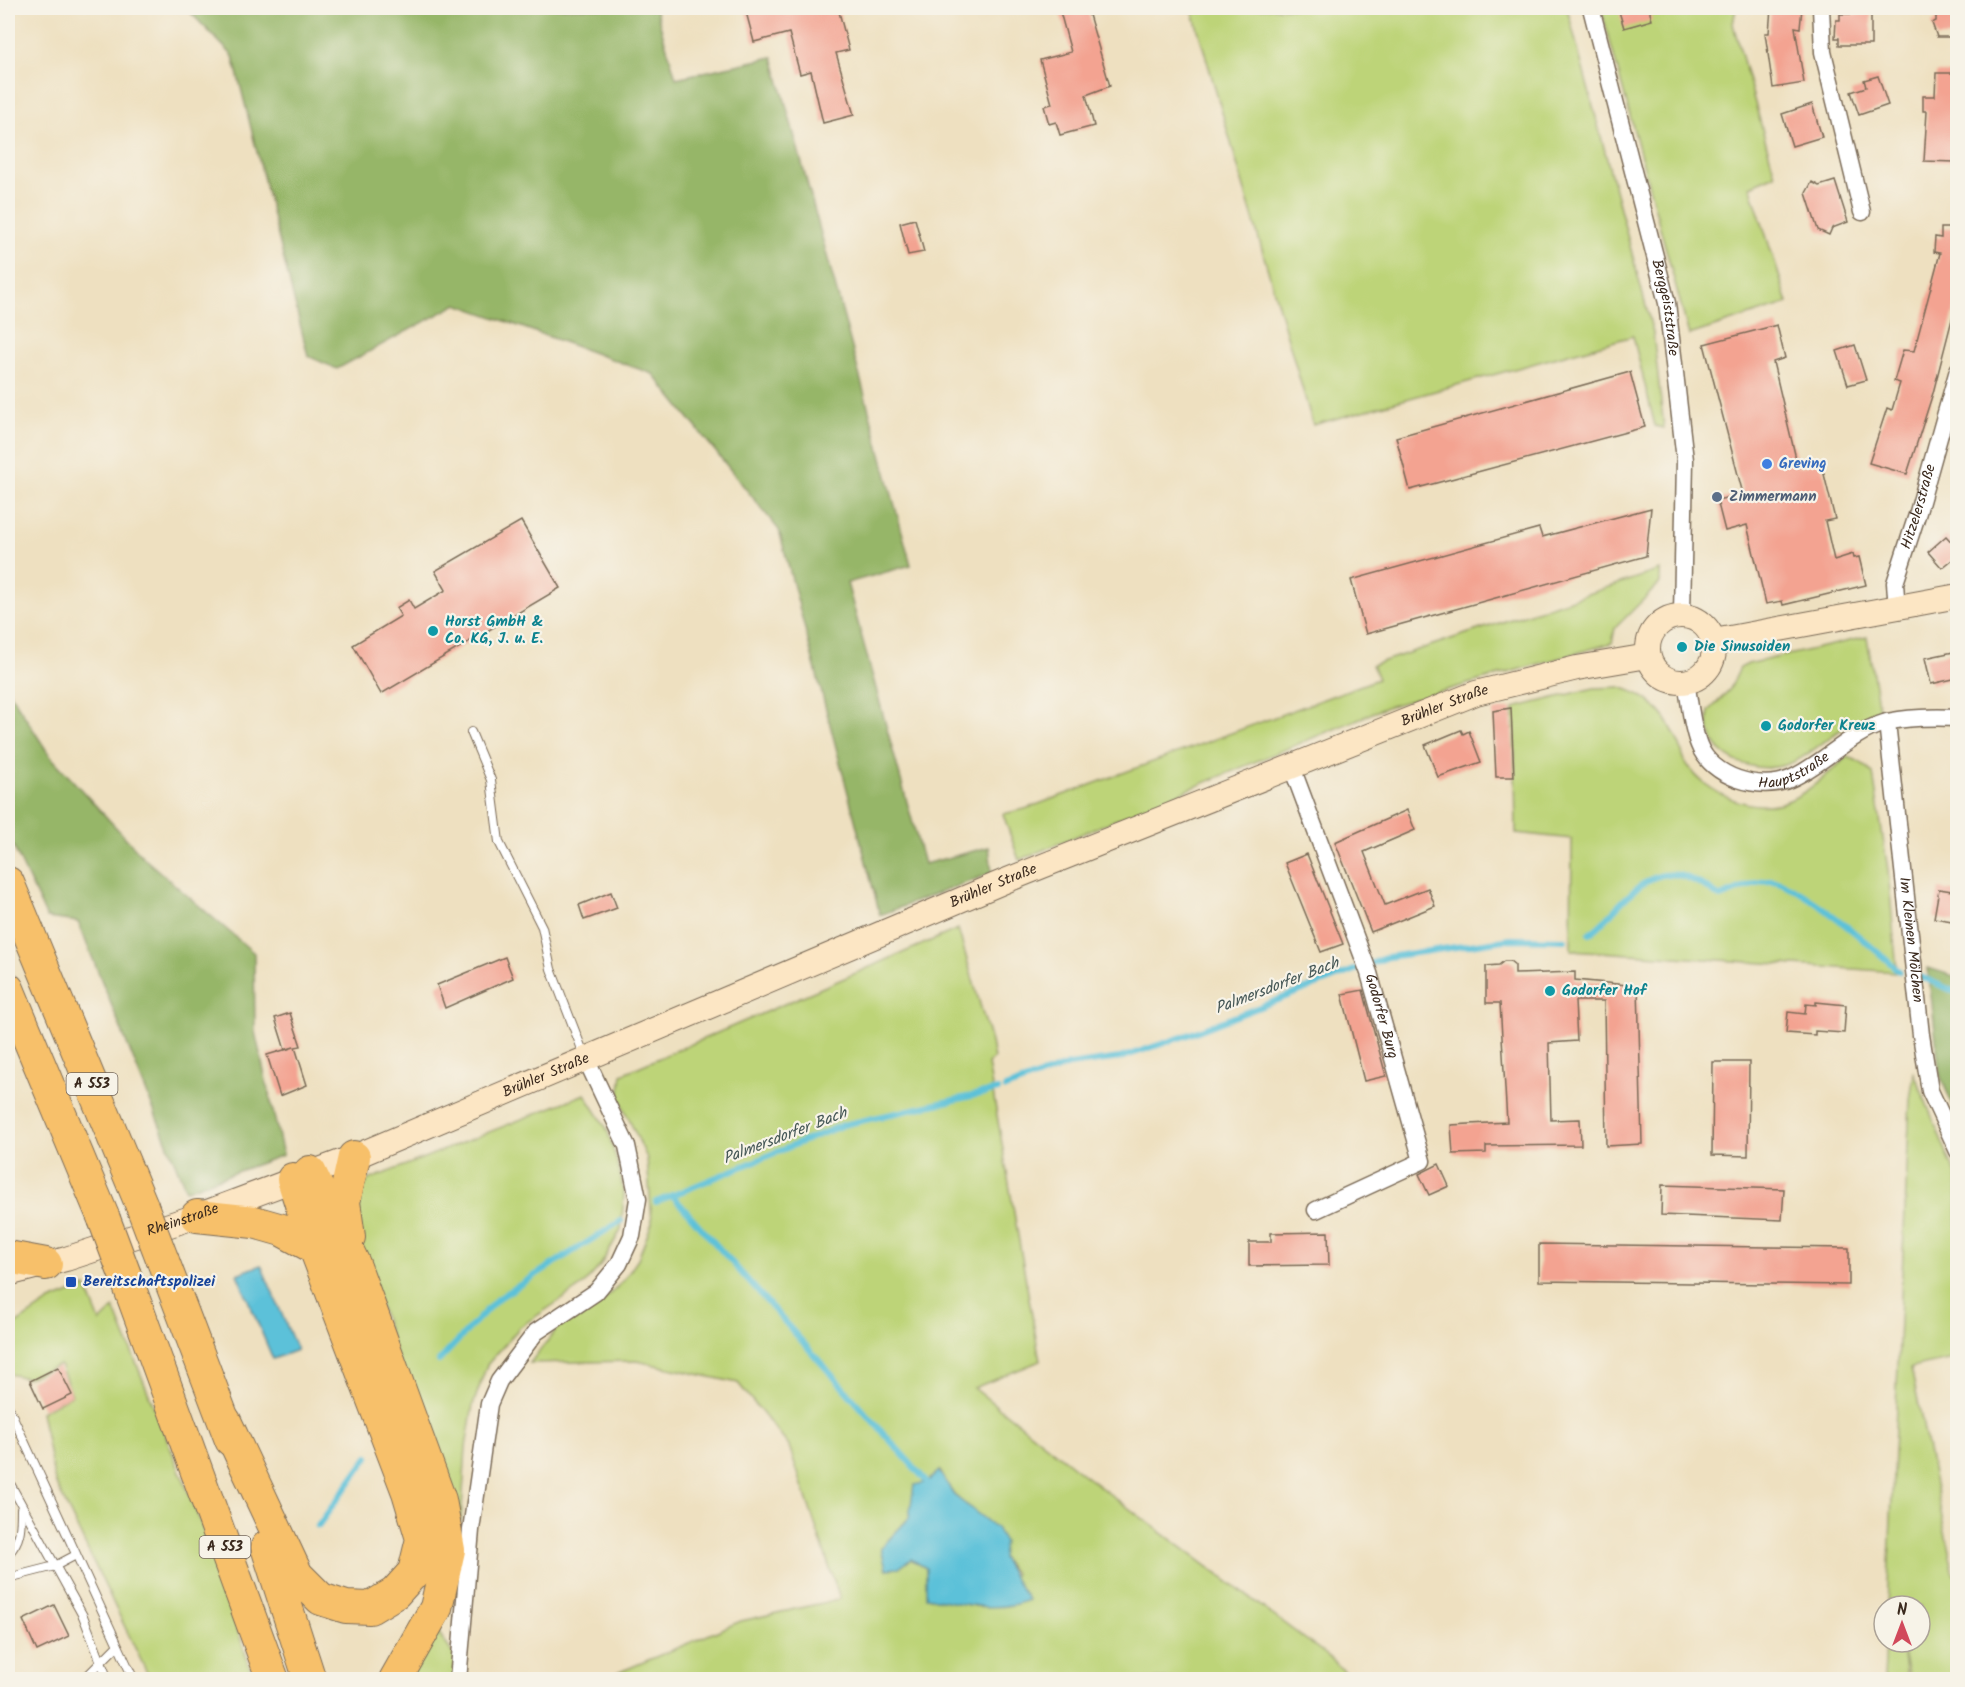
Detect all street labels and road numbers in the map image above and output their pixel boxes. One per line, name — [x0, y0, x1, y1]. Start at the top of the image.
street label: Berggeiststraße — [1644, 257, 1685, 358]
street label: Hitzelerstraße — [1895, 461, 1943, 553]
street label: Brühler Straße — [1397, 678, 1491, 734]
street label: Hauptstraße — [1758, 746, 1835, 796]
street label: Brühler Straße — [946, 857, 1041, 915]
street label: Im Kleinen Mölchen — [1892, 876, 1929, 1004]
street label: Godorfer Burg — [1358, 971, 1405, 1062]
street label: Brühler Straße — [499, 1046, 593, 1105]
road number: A 553 — [66, 1073, 118, 1095]
street label: Rheinstraße — [144, 1197, 223, 1244]
road number: A 553 — [200, 1536, 250, 1558]

